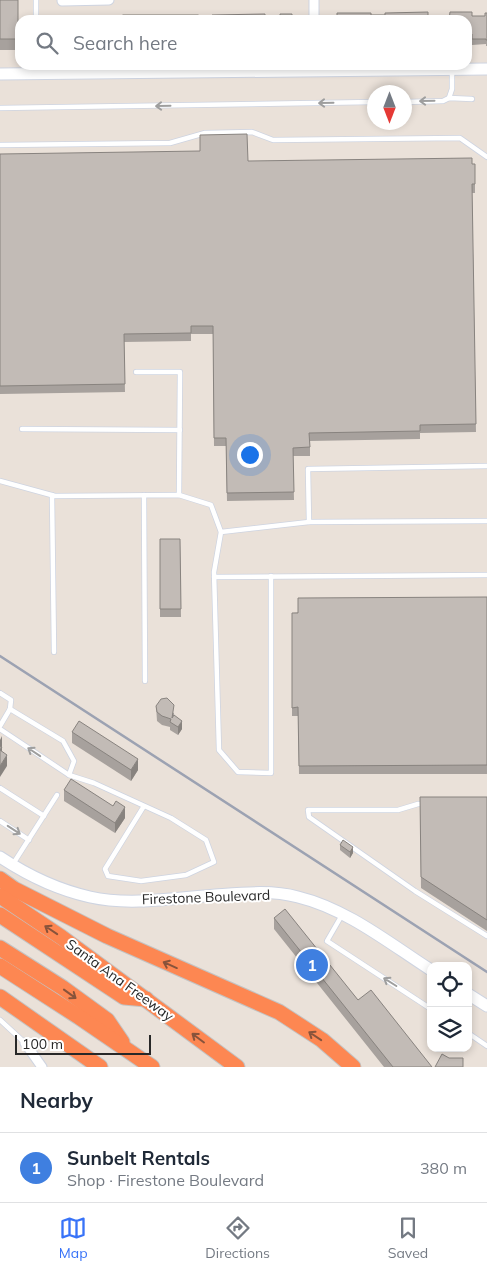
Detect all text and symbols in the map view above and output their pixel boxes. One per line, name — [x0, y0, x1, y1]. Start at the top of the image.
search box — [15, 15, 472, 70]
icon: search — [33, 29, 61, 57]
text: Search here — [73, 31, 177, 55]
north arrow — [367, 85, 412, 130]
one-way arrow — [420, 96, 436, 106]
one-way arrow — [318, 98, 334, 108]
one-way arrow — [156, 101, 172, 111]
your location — [237, 442, 263, 468]
one-way arrow — [28, 747, 42, 757]
one-way arrow — [7, 826, 21, 836]
street label: Firestone Boulevard — [141, 886, 271, 908]
one-way arrow — [44, 925, 58, 935]
street label: Santa Ana Freeway — [63, 935, 178, 1025]
pin: 1 — [296, 946, 328, 984]
one-way arrow — [163, 959, 178, 969]
map controls — [427, 962, 472, 1052]
button: locate — [427, 962, 472, 1007]
one-way arrow — [383, 977, 397, 987]
one-way arrow — [63, 989, 77, 999]
button: layers — [427, 1007, 472, 1052]
one-way arrow — [309, 1031, 323, 1041]
scale bar — [15, 1032, 151, 1055]
one-way arrow — [192, 1032, 205, 1043]
text: 100 m — [22, 1035, 63, 1053]
text: Nearby — [20, 1087, 93, 1113]
text: Sunbelt Rentals — [67, 1146, 210, 1170]
text: 1 — [31, 1158, 41, 1178]
text: 380 m — [420, 1158, 467, 1178]
text: Shop · Firestone Boulevard — [67, 1170, 264, 1190]
tab: Map — [59, 1214, 88, 1262]
tab: Directions — [205, 1214, 270, 1262]
tab: Saved — [388, 1214, 428, 1262]

